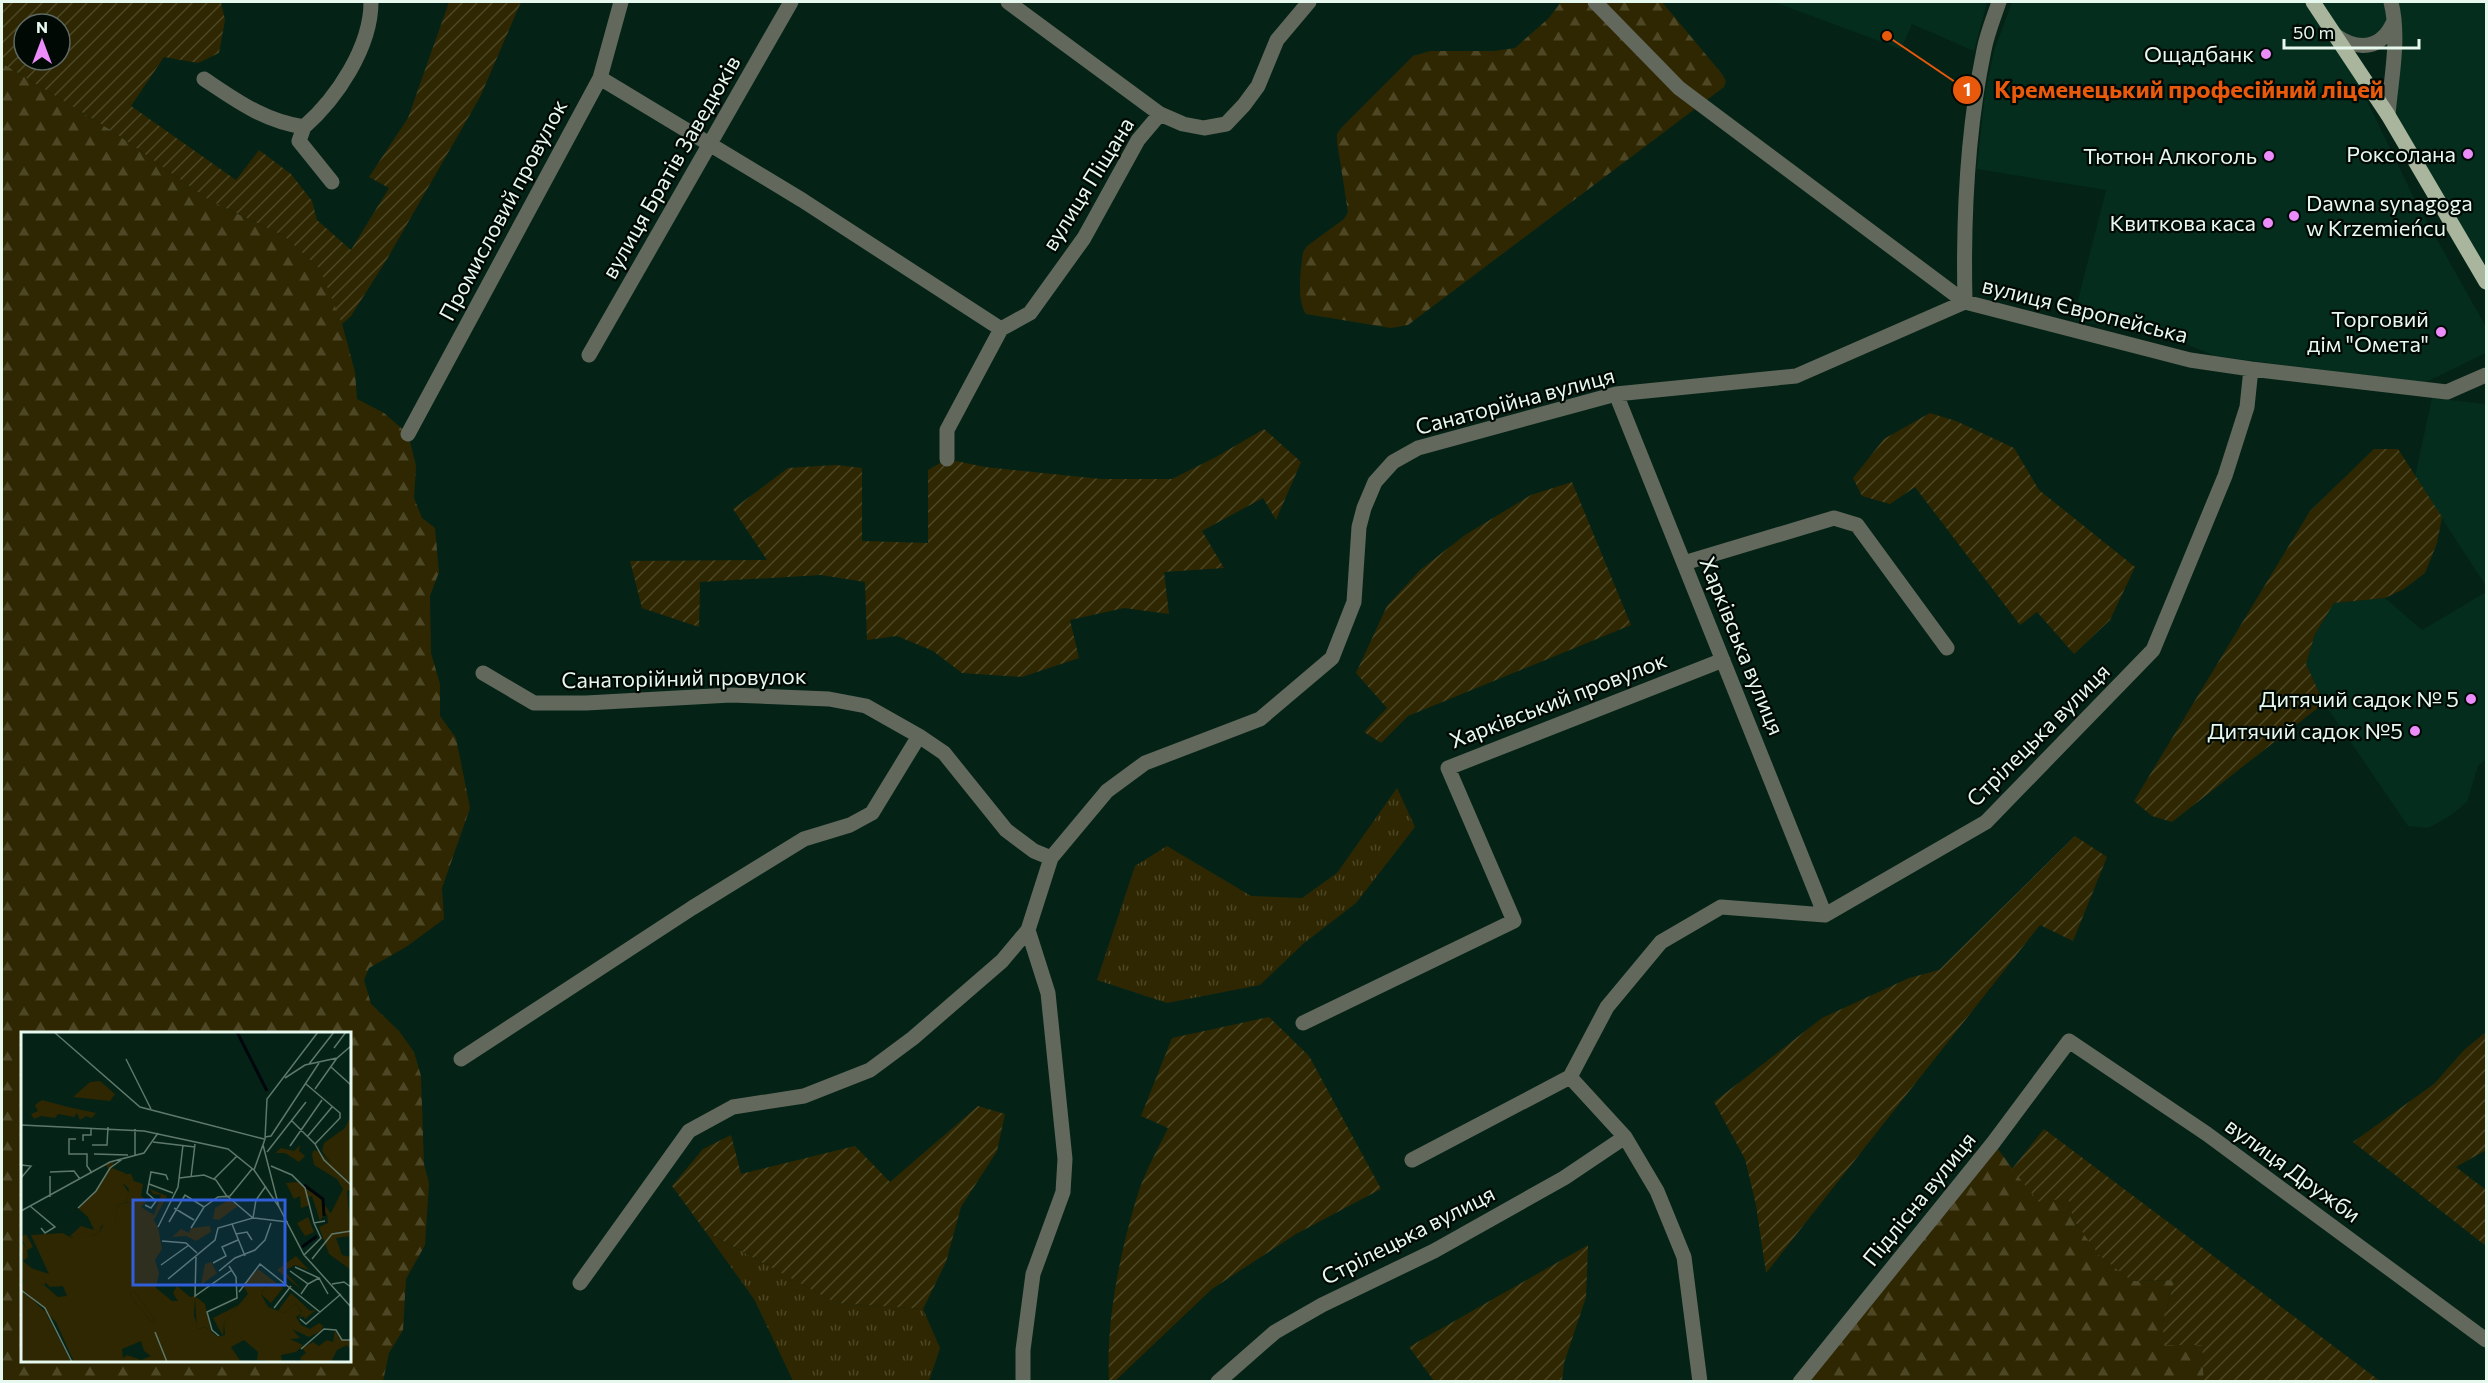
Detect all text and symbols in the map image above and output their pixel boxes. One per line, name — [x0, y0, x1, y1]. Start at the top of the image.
north arrow — [12, 12, 72, 72]
scale bar — [2284, 12, 2419, 50]
text: N — [36, 17, 48, 36]
text: 50 m — [2293, 21, 2334, 43]
place label: Ощадбанк — [2144, 40, 2254, 67]
marker: Ощадбанк — [2259, 47, 2273, 61]
street label: вулиця Братів Заведюків — [596, 50, 746, 283]
callout: Кременецький професійний ліцей — [1952, 69, 2396, 111]
text: Кременецький професійний ліцей — [1994, 74, 2384, 103]
text: 1 — [1963, 78, 1971, 100]
street label: Промисловий провулок — [433, 94, 573, 325]
street label: вулиця Піщана — [1036, 112, 1139, 255]
place label: Роксолана — [2346, 140, 2456, 167]
place label: Тютюн Алкоголь — [2083, 142, 2257, 169]
marker: Роксолана — [2461, 147, 2475, 161]
marker: Тютюн Алкоголь — [2262, 149, 2276, 163]
place label: Dawna synagoga w Krzemieńcu — [2306, 189, 2473, 241]
place label: Квиткова каса — [2109, 209, 2256, 236]
marker: Dawna synagoga w Krzemieńcu — [2287, 209, 2301, 223]
marker: Квиткова каса — [2261, 216, 2275, 230]
street label: вулиця Європейська — [1979, 271, 2191, 348]
place label: Торговий дім "Омета" — [2307, 305, 2429, 357]
marker: Торговий дім "Омета" — [2434, 325, 2448, 339]
street label: Санаторійна вулиця — [1412, 361, 1617, 440]
street label: Харківська вулиця — [1694, 553, 1791, 739]
street label: Харківський провулок — [1446, 646, 1670, 753]
street label: Стрілецька вулиця — [1960, 657, 2115, 812]
street label: Санаторійний провулок — [561, 662, 807, 693]
place label: Дитячий садок № 5 — [2259, 685, 2459, 712]
marker: Дитячий садок № 5 — [2464, 692, 2478, 706]
place label: Дитячий садок №5 — [2207, 717, 2403, 744]
marker: Дитячий садок №5 — [2408, 724, 2422, 738]
inset map — [21, 1032, 351, 1362]
street label: вулиця Дружби — [2220, 1111, 2366, 1228]
street label: Підлісна вулиця — [1856, 1126, 1981, 1271]
street label: Стрілецька вулиця — [1316, 1179, 1499, 1290]

